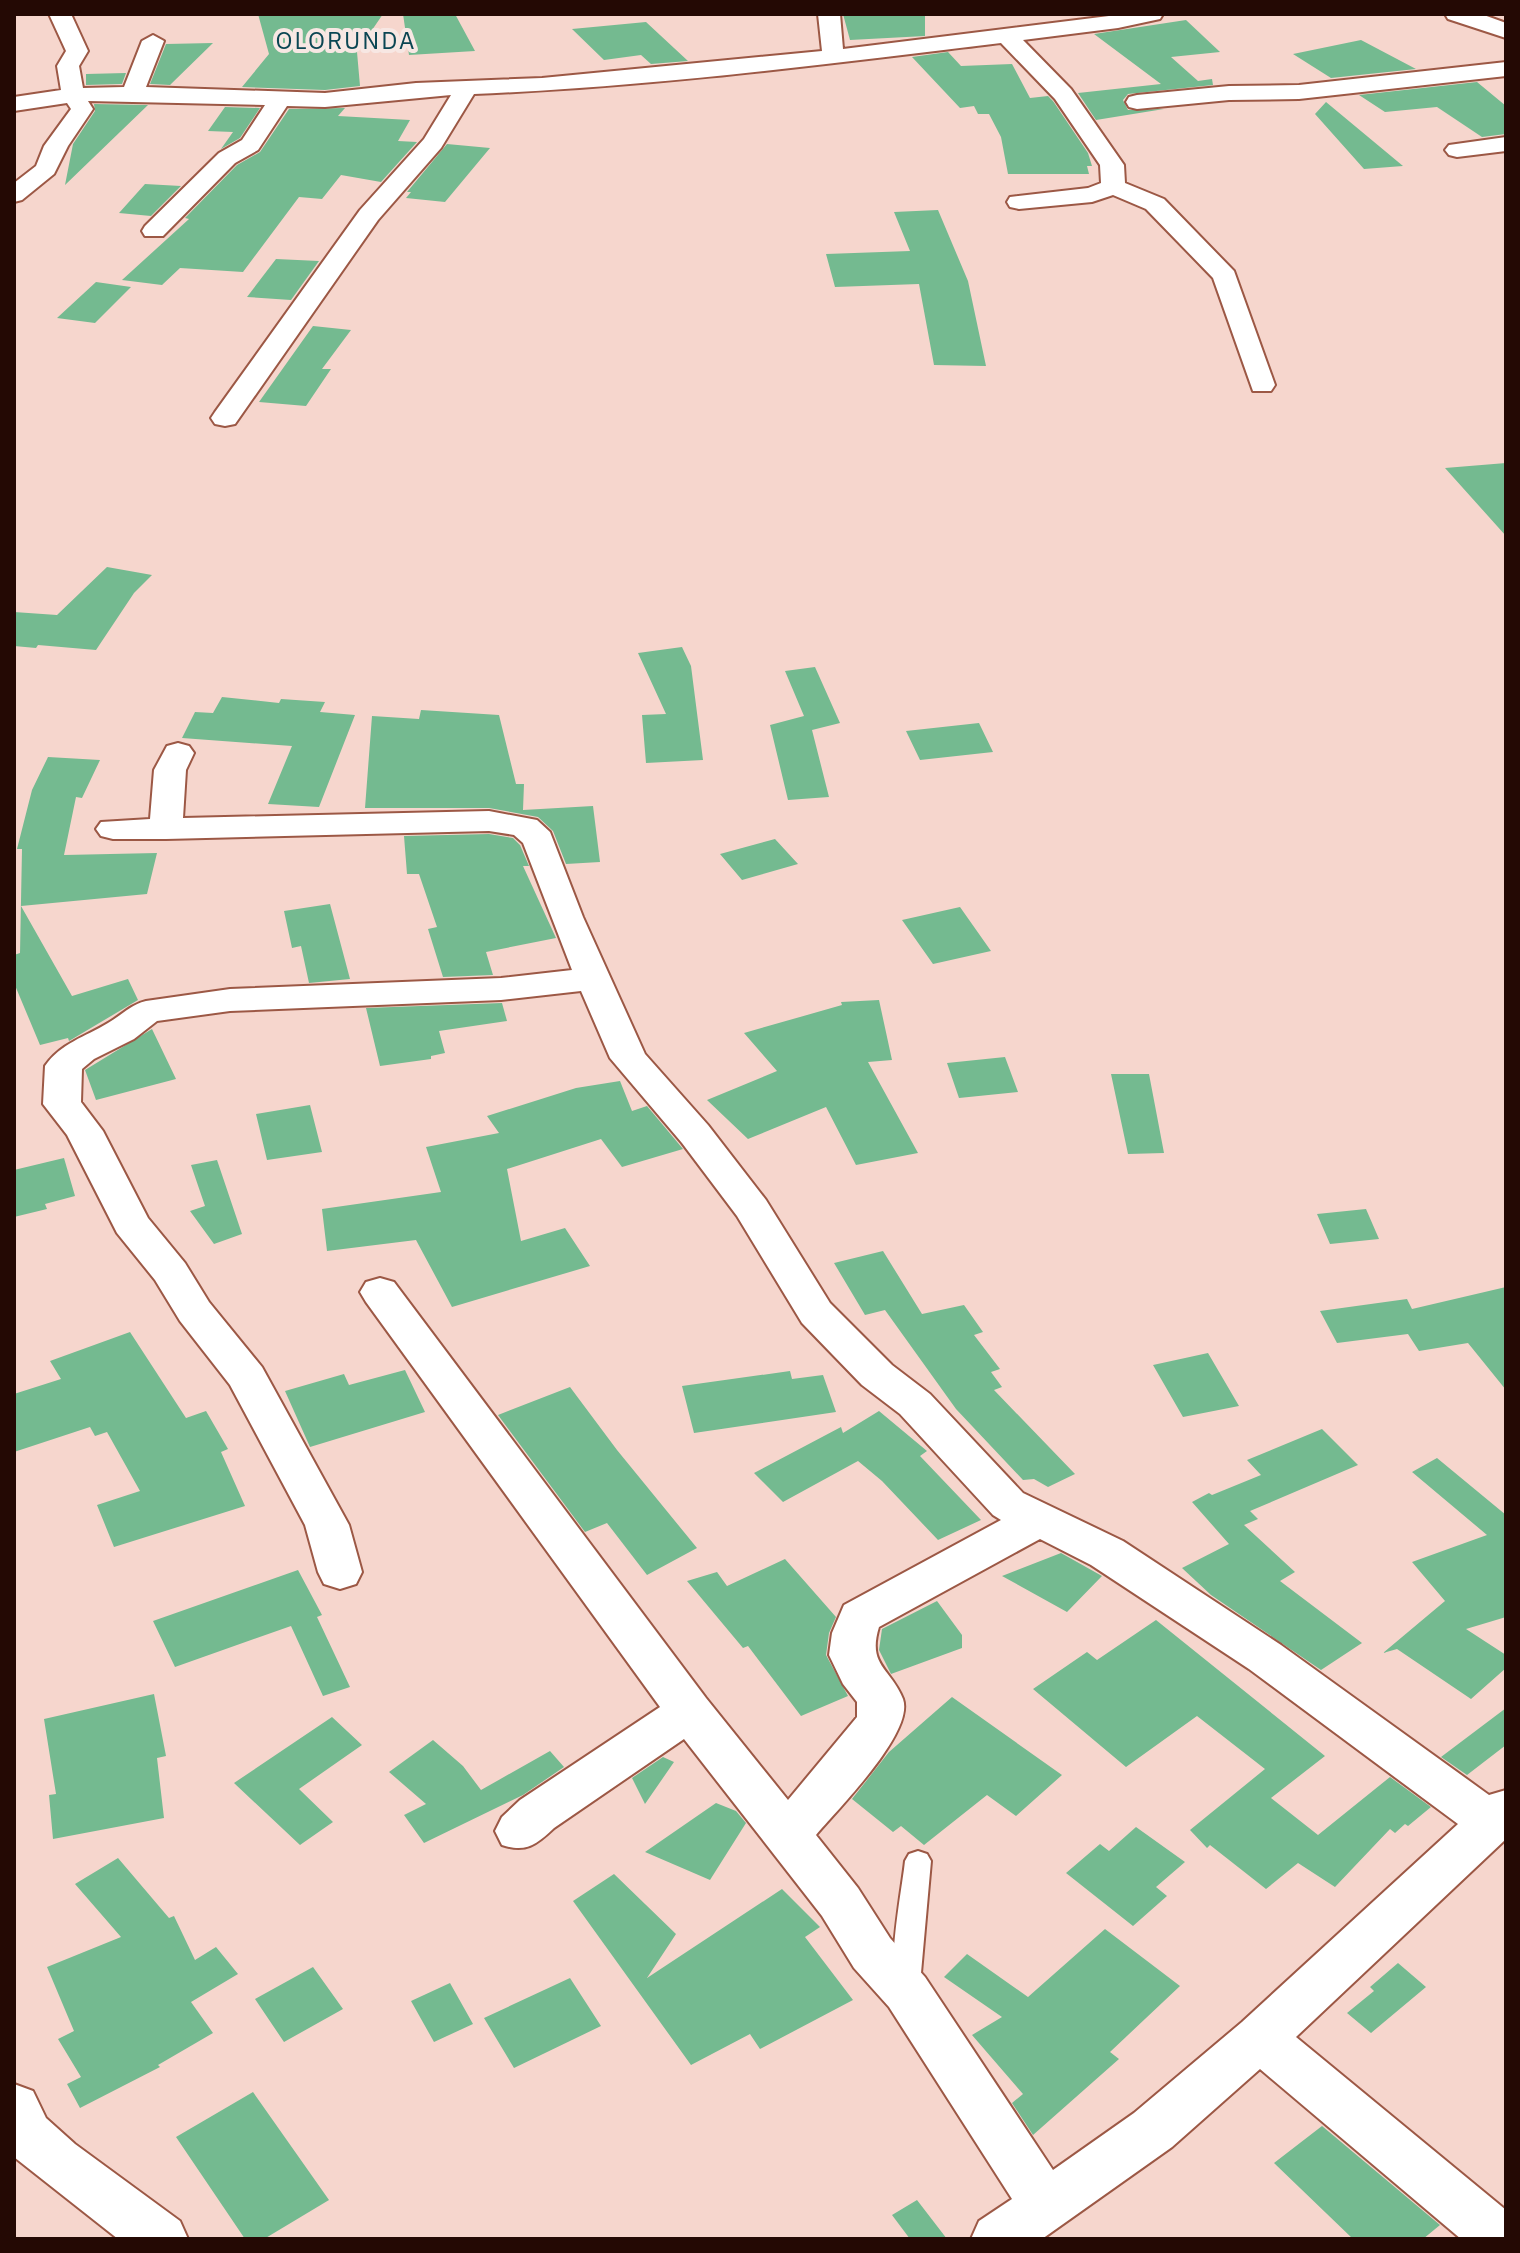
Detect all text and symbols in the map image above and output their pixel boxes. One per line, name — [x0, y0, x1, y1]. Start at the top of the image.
district label: OLORUNDA — [276, 24, 416, 56]

